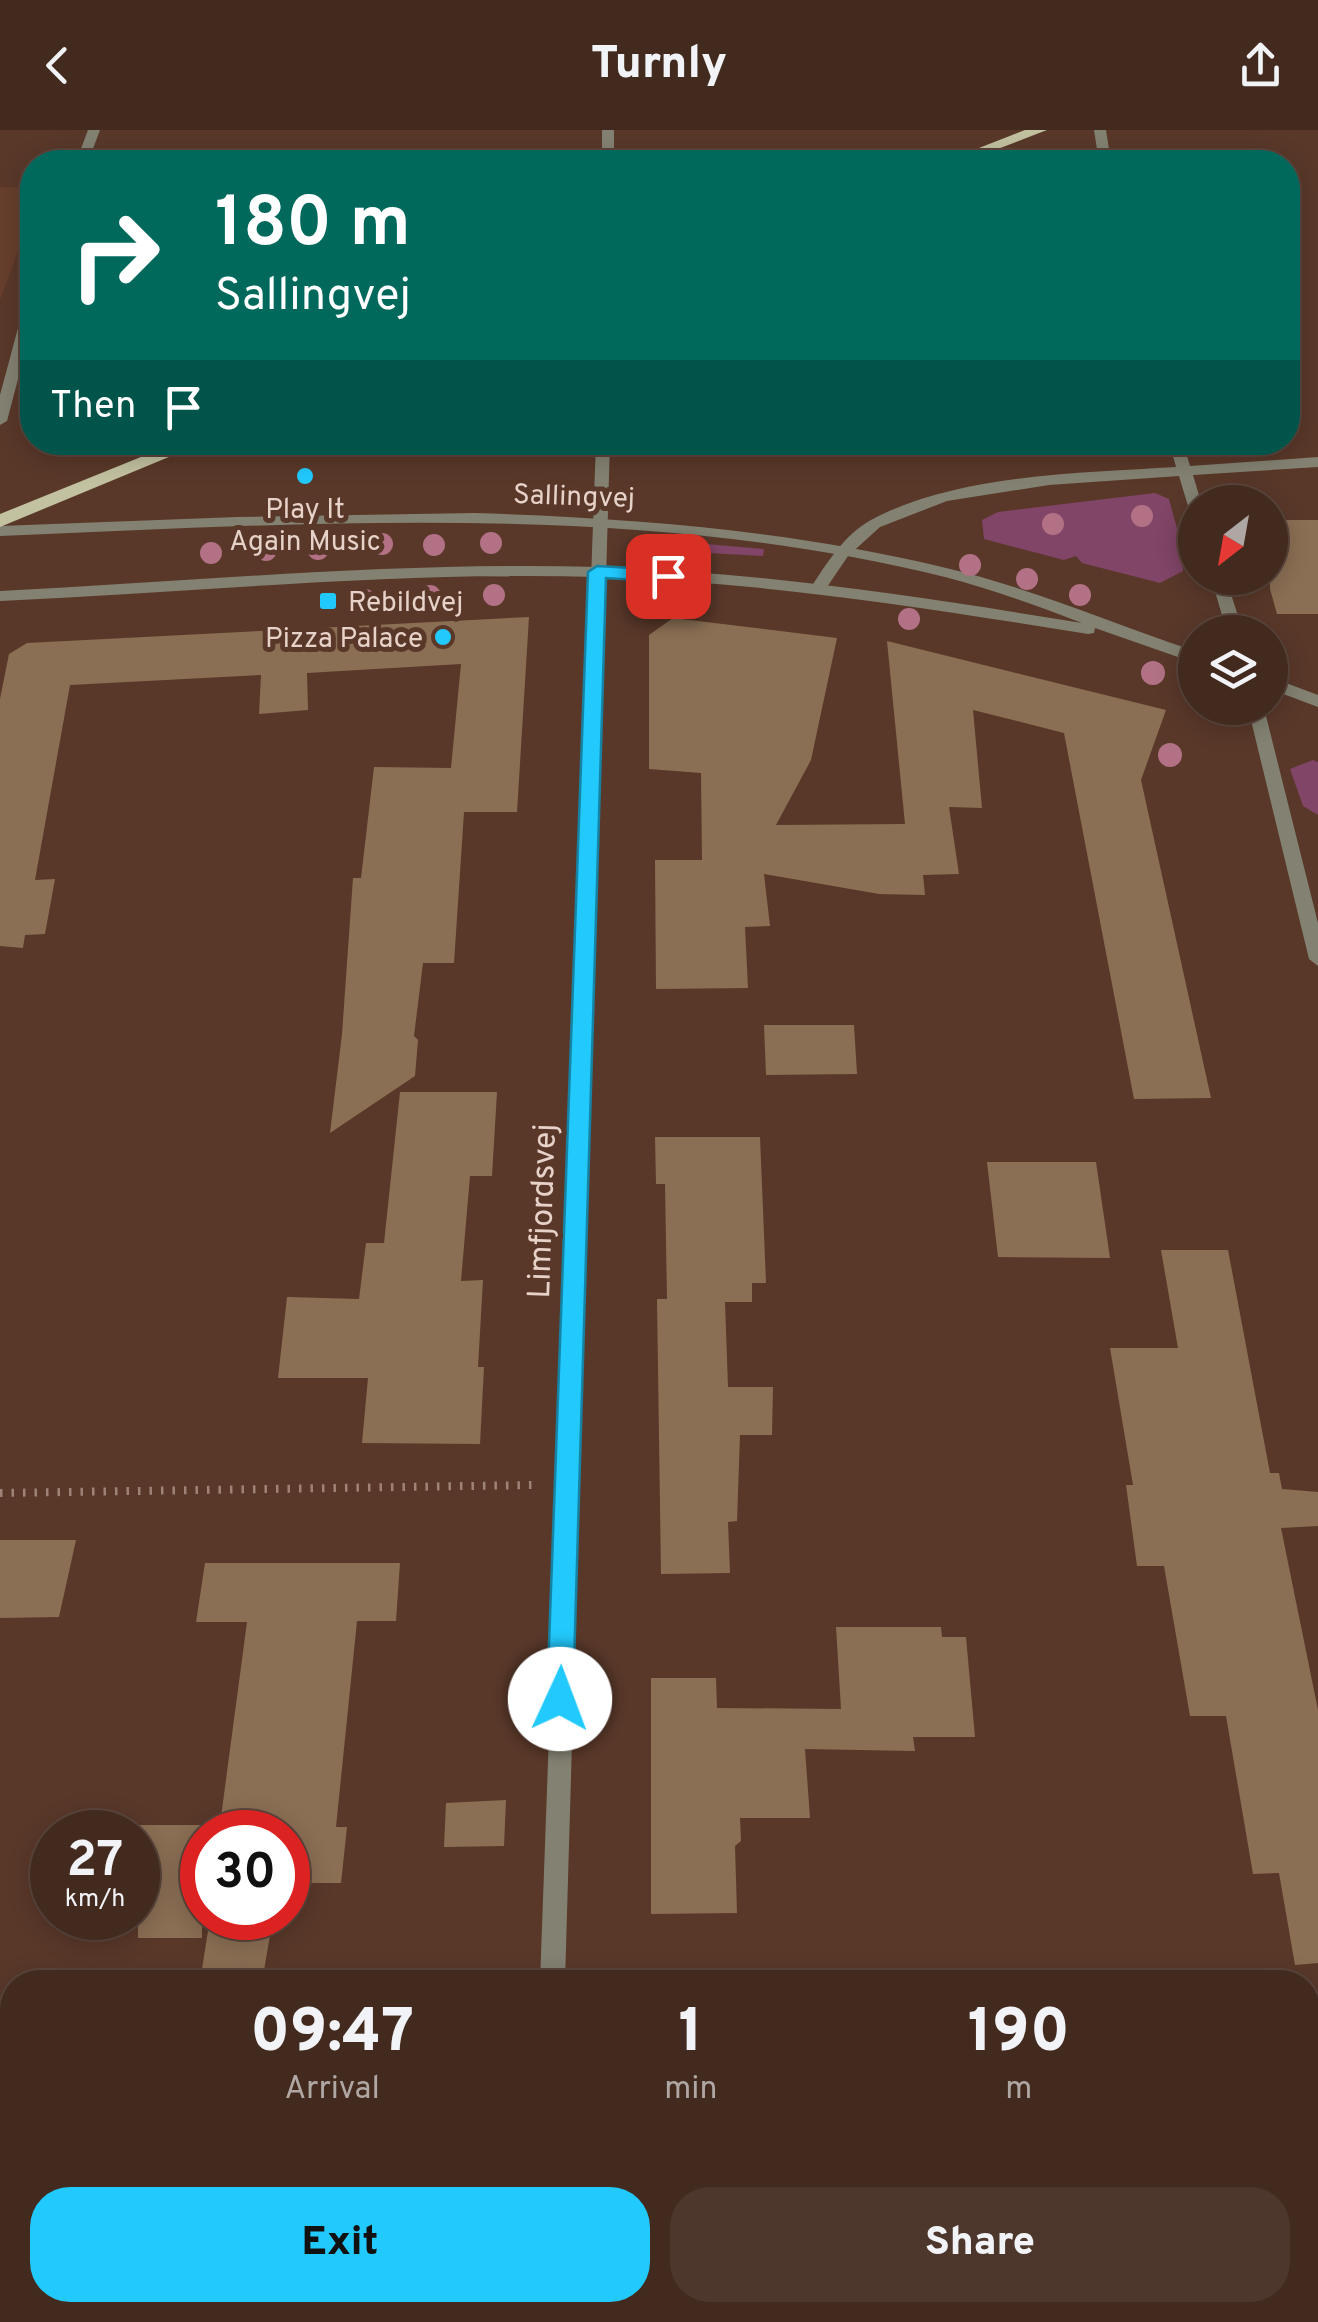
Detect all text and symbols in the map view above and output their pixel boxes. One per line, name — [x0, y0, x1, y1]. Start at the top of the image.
text: Turnly — [591, 37, 727, 94]
icon: back — [30, 38, 85, 93]
icon: share — [1233, 38, 1288, 93]
text: 180 m — [215, 182, 411, 271]
icon: right — [50, 190, 180, 320]
text: Sallingvej — [215, 269, 411, 326]
icon: arrive — [156, 380, 211, 435]
text: Then — [50, 383, 136, 432]
marker: Play It Again Music — [294, 465, 316, 487]
street label: Sallingvej — [512, 478, 635, 518]
north arrow — [1178, 485, 1288, 595]
map controls — [1178, 485, 1288, 725]
place label: Play It Again Music — [229, 493, 381, 561]
pin — [626, 534, 711, 619]
icon: arrive — [641, 549, 696, 604]
place label: Rebildvej — [348, 586, 463, 622]
marker: Rebildvej — [317, 590, 339, 612]
button: layers — [1178, 615, 1288, 725]
place label: Pizza Palace — [265, 622, 423, 658]
marker: Pizza Palace — [432, 626, 454, 648]
street label: Limfjordsvej — [521, 1123, 567, 1299]
position arrow — [508, 1647, 612, 1751]
speed limit sign: 30 — [180, 1810, 310, 1940]
text: 27 — [67, 1831, 123, 1894]
text: km/h — [65, 1884, 125, 1916]
text: 09:47 — [250, 1997, 414, 2073]
text: 1 — [679, 1997, 703, 2073]
text: 190 — [968, 1997, 1070, 2073]
text: Arrival — [284, 2070, 380, 2110]
text: min — [664, 2070, 717, 2110]
text: m — [1005, 2070, 1032, 2110]
button: Exit — [30, 2187, 650, 2302]
button: Share — [670, 2187, 1290, 2302]

